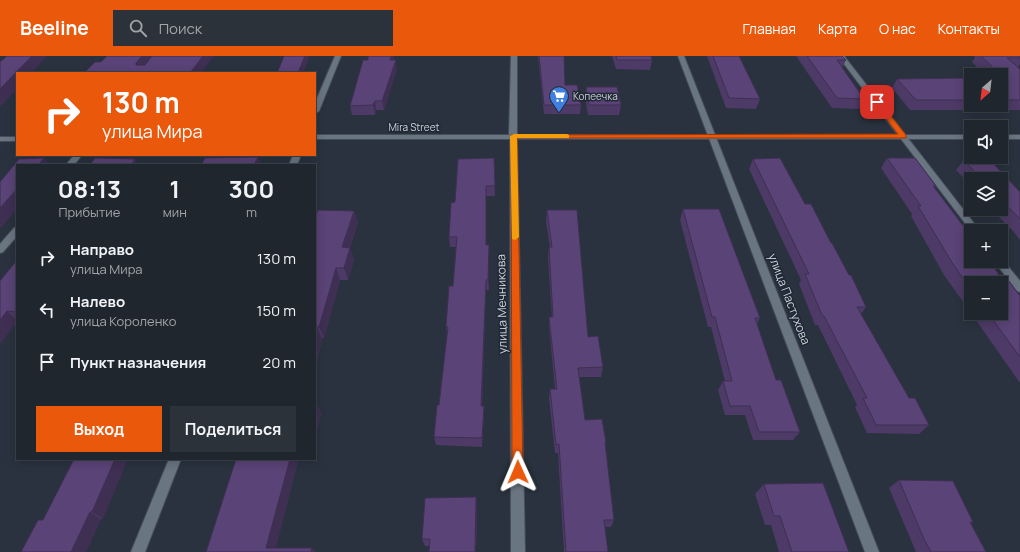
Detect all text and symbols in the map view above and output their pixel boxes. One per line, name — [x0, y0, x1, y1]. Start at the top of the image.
search box — [113, 10, 393, 46]
text: Beeline — [20, 15, 89, 41]
icon: search — [127, 17, 149, 39]
text: Поиск — [159, 18, 202, 39]
text: Главная — [743, 19, 796, 38]
text: Карта — [818, 19, 857, 38]
text: О нас — [879, 19, 916, 38]
text: Контакты — [938, 19, 1000, 38]
north arrow — [964, 68, 1008, 112]
map controls — [964, 68, 1008, 320]
text: 130 m — [102, 83, 180, 121]
supermarket icon: Копеечка — [548, 85, 570, 113]
pin — [860, 85, 894, 119]
icon: right — [36, 88, 88, 140]
place label: Копеечка — [573, 89, 618, 103]
icon: arrive — [866, 91, 888, 113]
text: улица Мира — [102, 119, 202, 143]
street label: Mira Street — [388, 120, 440, 134]
button: sound — [964, 120, 1008, 164]
text: 08:13 — [58, 172, 121, 205]
text: 1 — [170, 172, 180, 205]
text: 300 — [229, 172, 274, 205]
button: layers — [964, 172, 1008, 216]
text: Прибытие — [58, 203, 120, 221]
text: мин — [163, 203, 187, 221]
text: m — [246, 203, 257, 221]
button: + — [964, 224, 1008, 268]
text: Направо — [70, 239, 134, 260]
icon: right — [36, 247, 58, 269]
text: 130 m — [257, 248, 296, 269]
street label: улица Пастухова — [764, 251, 815, 347]
street label: улица Мечникова — [492, 254, 511, 354]
text: улица Мира — [70, 260, 143, 278]
button: − — [964, 276, 1008, 320]
text: Налево — [70, 291, 125, 312]
icon: left — [36, 299, 58, 321]
text: 150 m — [257, 300, 296, 321]
text: улица Короленко — [70, 312, 176, 330]
icon: arrive — [36, 351, 58, 373]
text: Пункт назначения — [70, 352, 206, 373]
text: 20 m — [263, 352, 296, 373]
button: Выход — [36, 406, 162, 452]
button: Поделиться — [170, 406, 296, 452]
position arrow — [497, 451, 539, 493]

